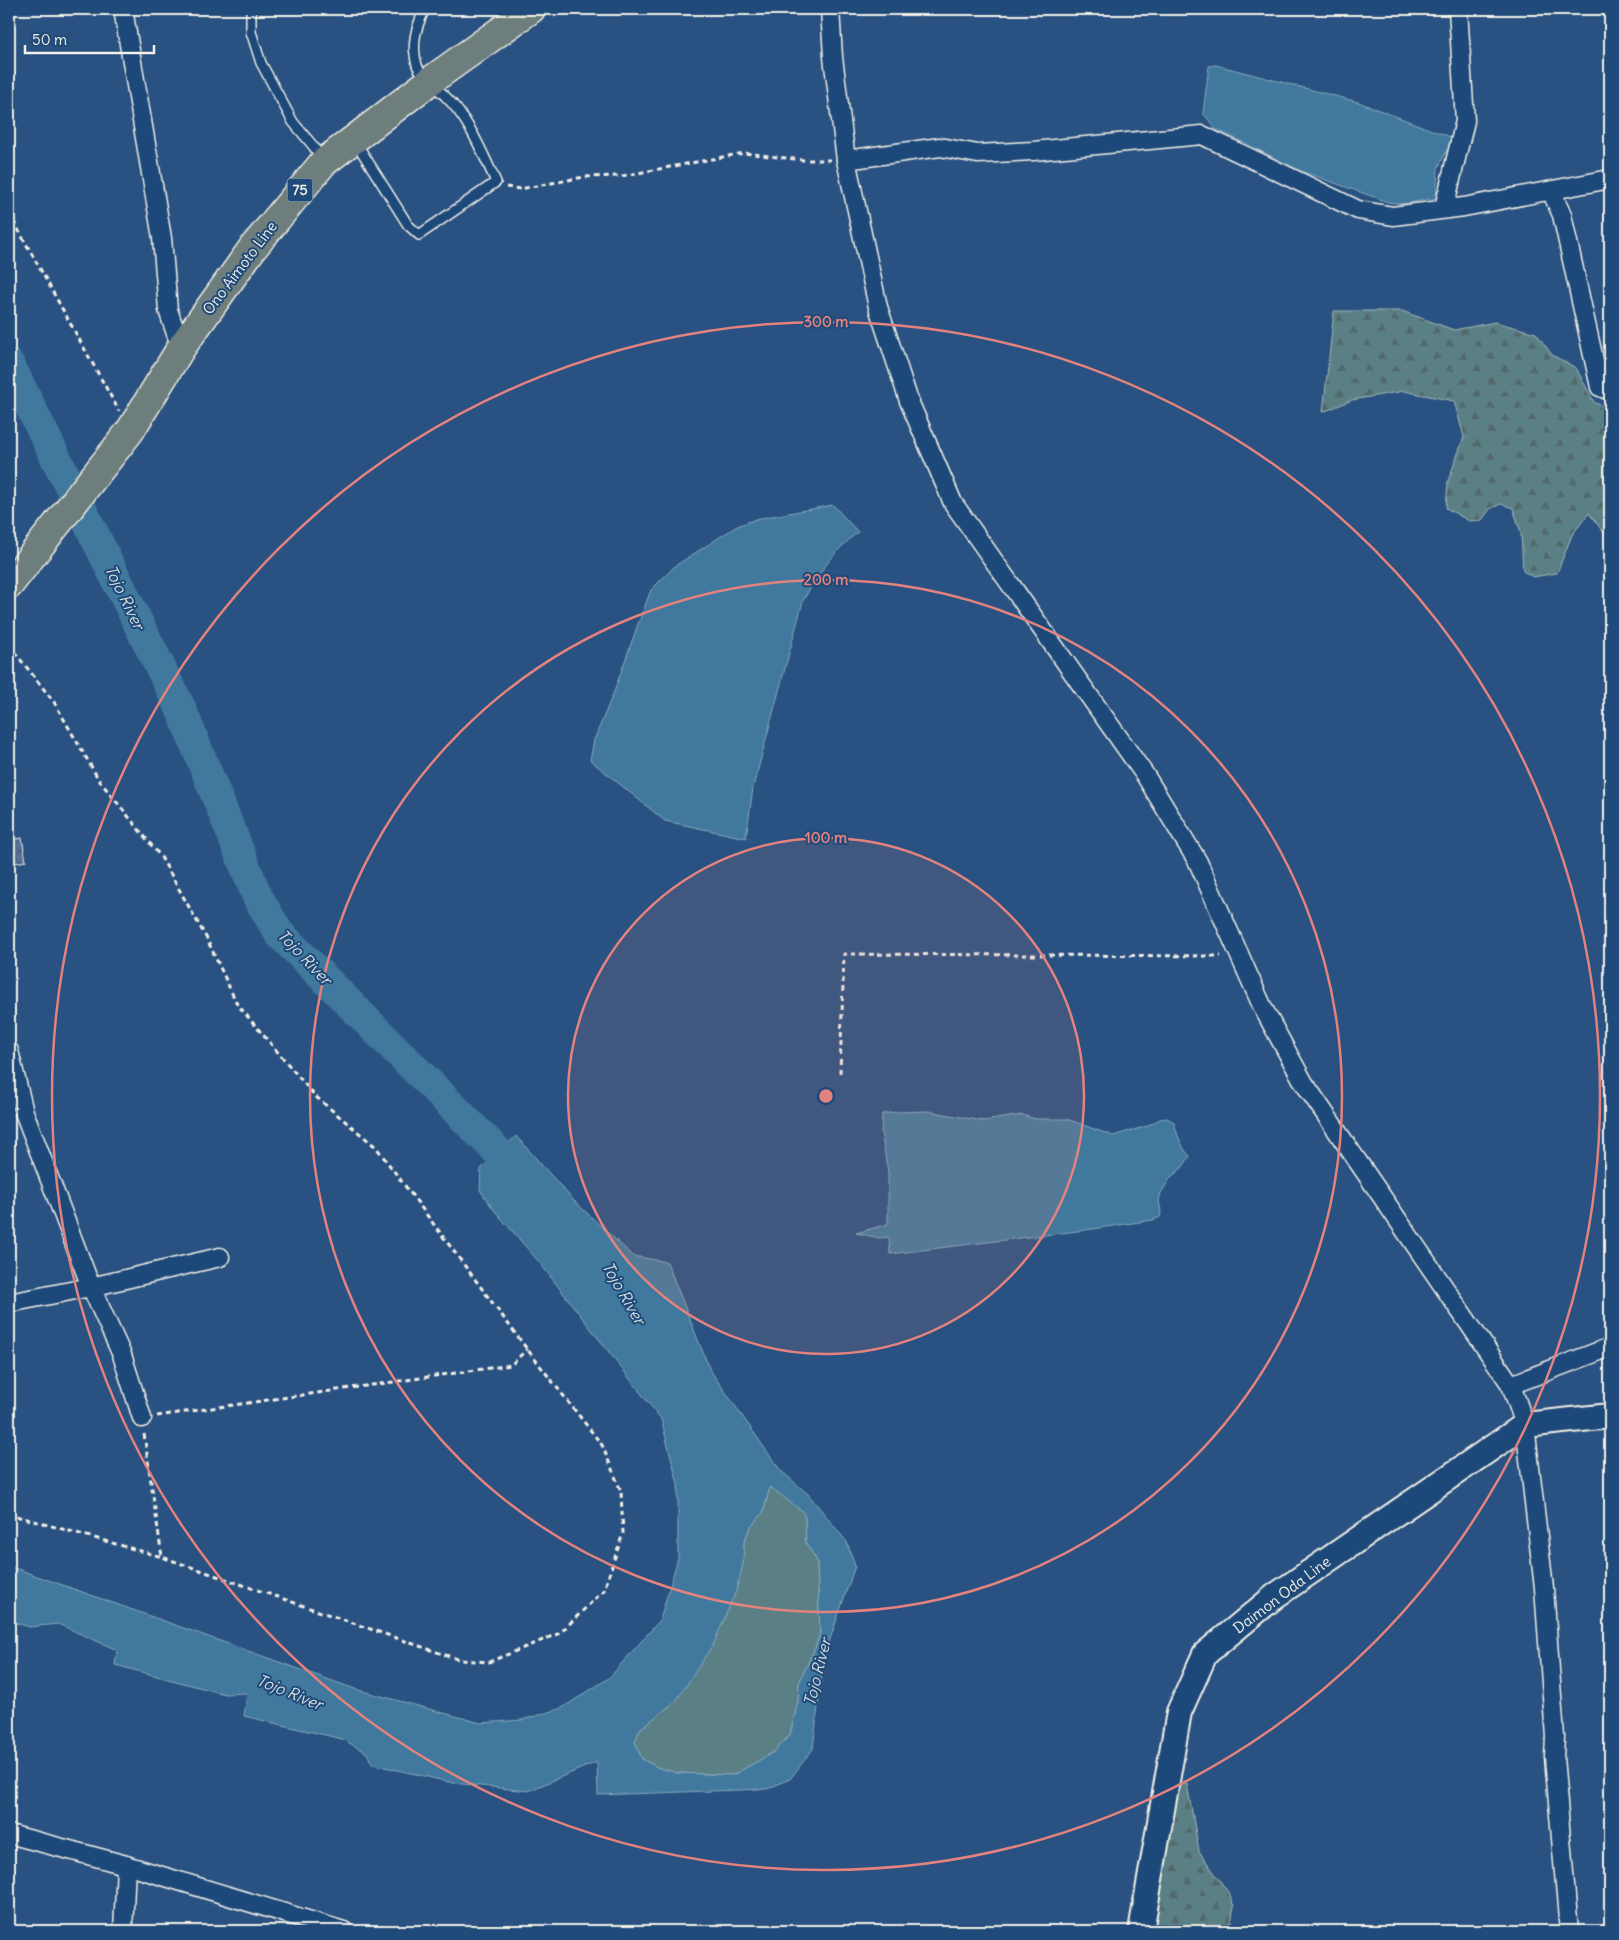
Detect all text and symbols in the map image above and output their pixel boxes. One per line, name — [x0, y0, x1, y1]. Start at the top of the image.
scale bar — [25, 22, 154, 54]
text: 50 m — [32, 30, 67, 49]
road number: 75 — [288, 178, 312, 202]
street label: Ono Aimoto Line — [198, 217, 281, 318]
text: 300 m — [804, 312, 849, 331]
water label: Tojo River — [101, 561, 150, 635]
text: 200 m — [804, 570, 848, 589]
text: 100 m — [805, 828, 847, 847]
water label: Tojo River — [274, 925, 338, 991]
centre of rings — [817, 1087, 835, 1105]
water label: Tojo River — [598, 1258, 651, 1330]
street label: Daimon Oda Line — [1229, 1552, 1334, 1637]
water label: Tojo River — [799, 1634, 836, 1708]
water label: Tojo River — [254, 1670, 328, 1715]

